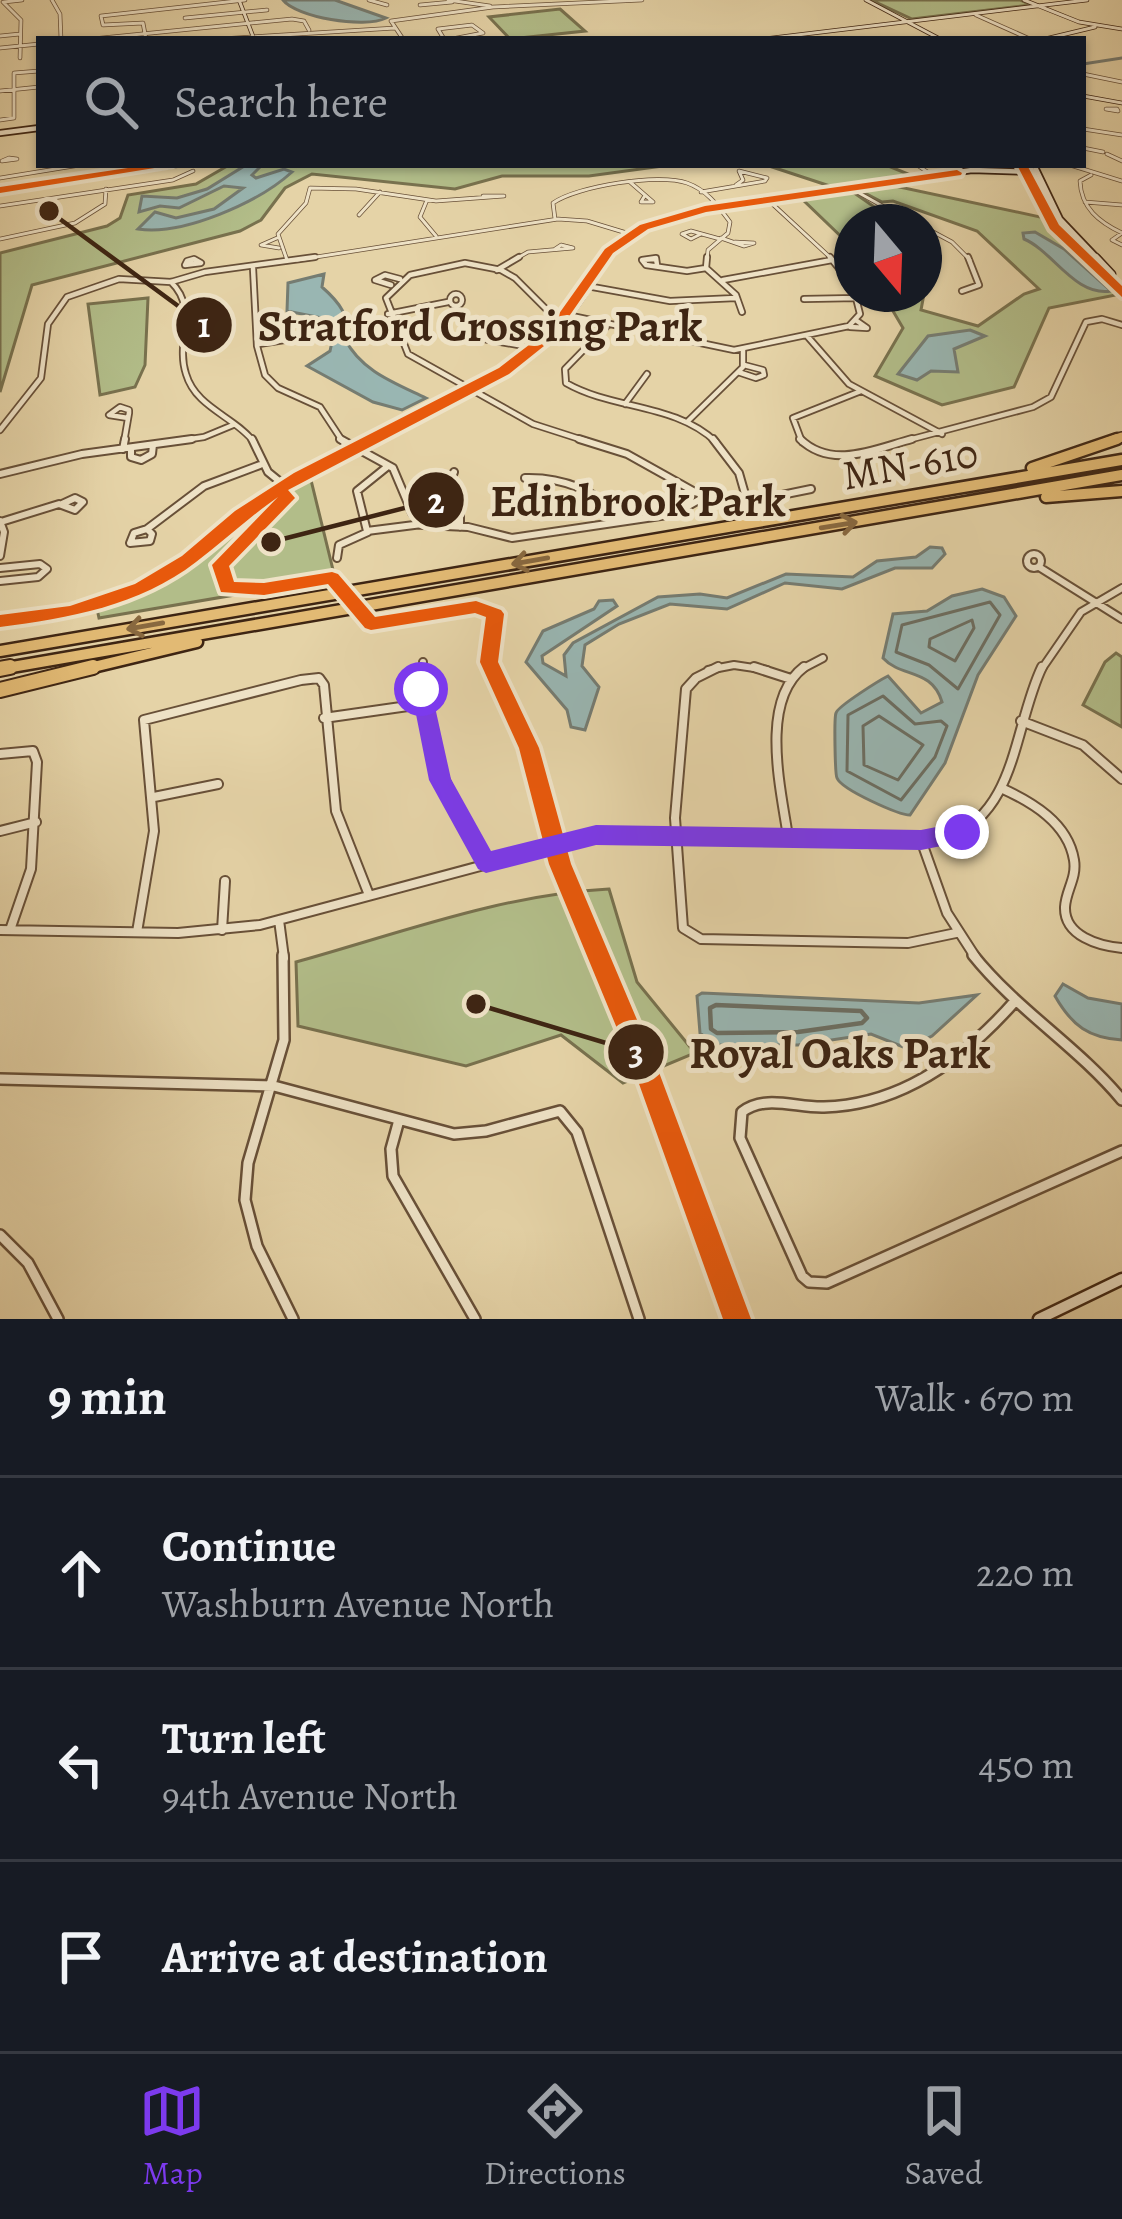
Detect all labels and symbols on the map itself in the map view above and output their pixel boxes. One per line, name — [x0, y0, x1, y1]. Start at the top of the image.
north arrow — [834, 204, 942, 312]
callout: Stratford Crossing Park — [174, 284, 727, 365]
text: Stratford Crossing Park — [258, 295, 703, 357]
text: 1 — [198, 300, 211, 349]
street label: MN-610 — [838, 424, 982, 503]
callout: Edinbrook Park — [406, 460, 809, 541]
text: Edinbrook Park — [490, 470, 786, 532]
text: 2 — [427, 476, 445, 525]
one-way arrow — [818, 513, 857, 536]
one-way arrow — [511, 551, 550, 574]
one-way arrow — [126, 616, 165, 639]
route start — [394, 662, 448, 716]
route end — [935, 805, 989, 859]
callout: Royal Oaks Park — [606, 1011, 1015, 1092]
text: Royal Oaks Park — [689, 1022, 991, 1084]
text: 3 — [628, 1027, 644, 1076]

